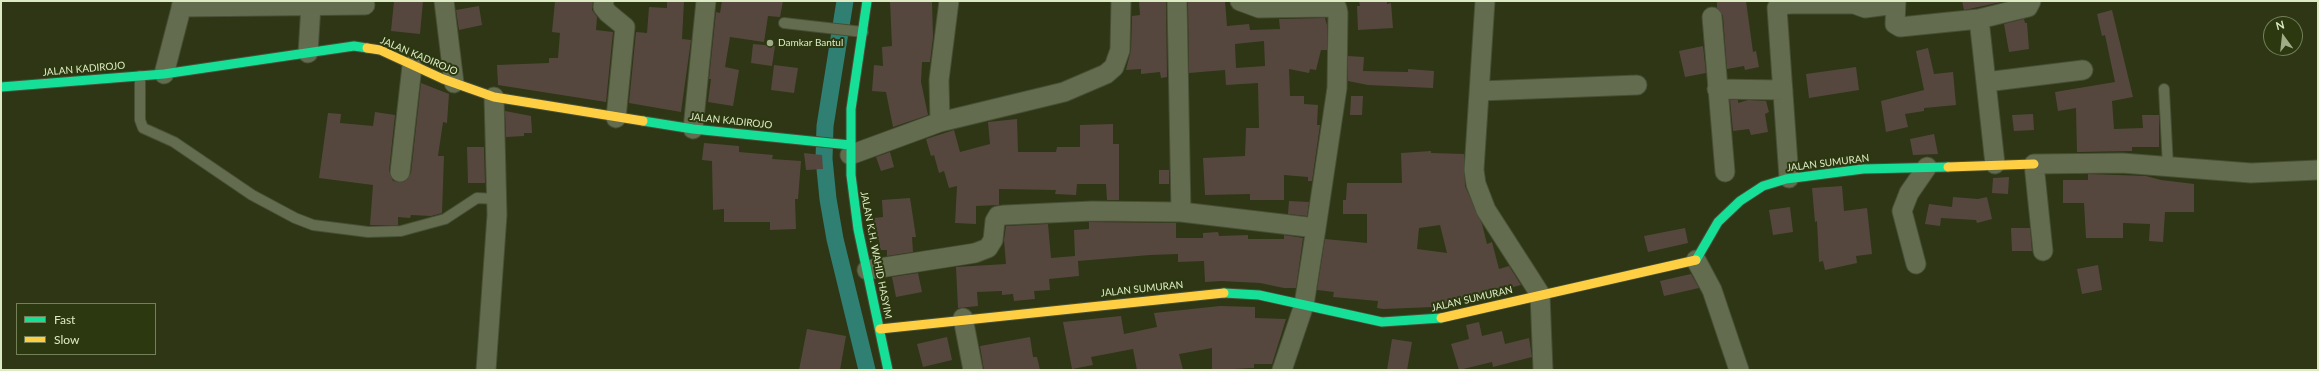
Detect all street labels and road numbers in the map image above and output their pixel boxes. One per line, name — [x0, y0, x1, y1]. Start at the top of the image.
street label: JALAN KADIROJO — [379, 34, 459, 78]
street label: JALAN KADIROJO — [42, 59, 126, 79]
street label: JALAN KADIROJO — [689, 111, 773, 131]
street label: JALAN SUMURAN — [1786, 152, 1870, 174]
street label: JALAN K.H. WAHID HASYIM — [858, 190, 894, 320]
street label: JALAN SUMURAN — [1100, 279, 1184, 299]
street label: JALAN SUMURAN — [1430, 284, 1514, 314]

